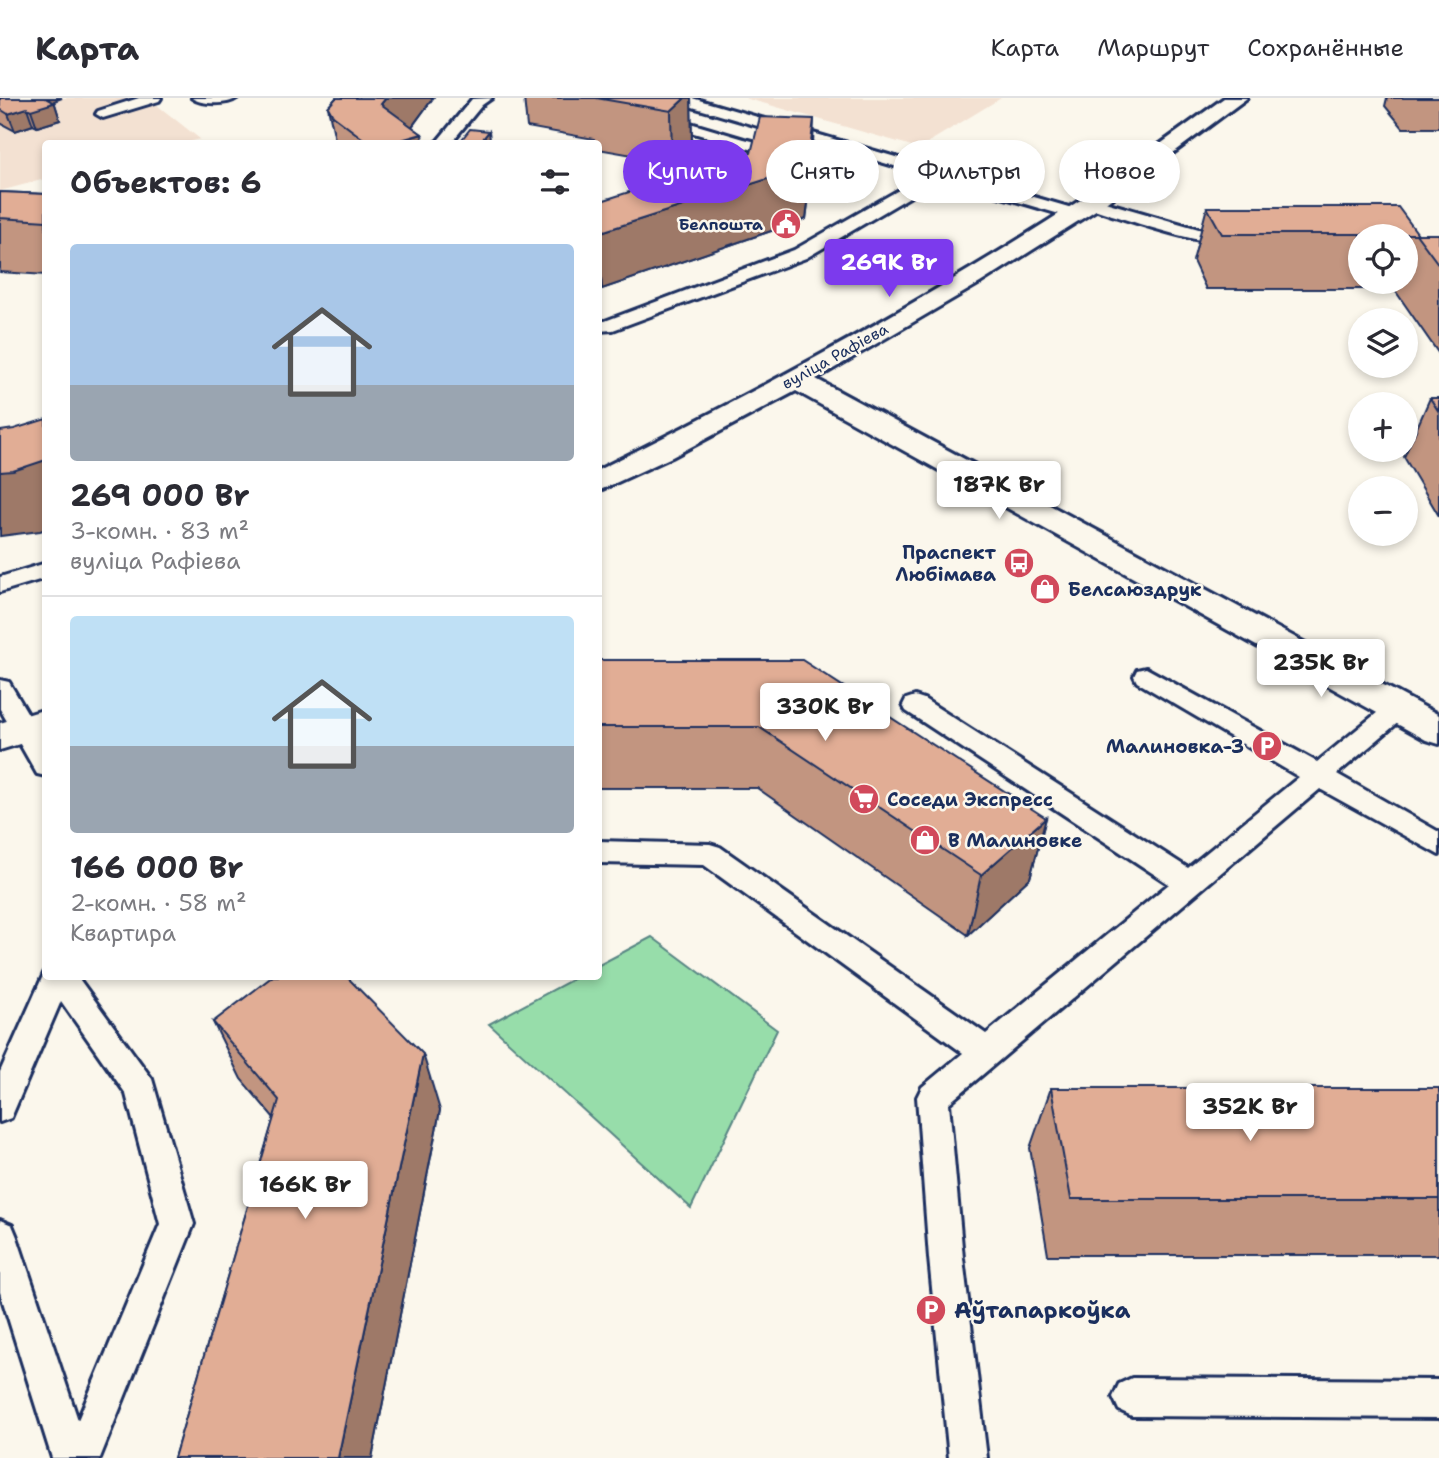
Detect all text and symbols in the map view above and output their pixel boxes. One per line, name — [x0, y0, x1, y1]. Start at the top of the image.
text: Карта — [35, 26, 139, 71]
text: Карта — [991, 32, 1059, 64]
text: Маршрут — [1097, 32, 1209, 64]
text: Сохранённые — [1247, 32, 1404, 64]
chip: Купить — [623, 140, 752, 203]
chip: Снять — [766, 140, 879, 203]
chip: Фильтры — [893, 140, 1045, 203]
chip: Новое — [1059, 140, 1180, 203]
text: Объектов: 6 — [70, 162, 262, 203]
icon: filters — [536, 163, 574, 201]
public building icon: Белпошта — [769, 207, 803, 241]
place label: Белпошта — [679, 214, 763, 235]
map controls — [1348, 224, 1418, 546]
button: locate — [1348, 224, 1418, 294]
pin: 269K Br — [824, 240, 954, 299]
text: 269K Br — [840, 247, 938, 277]
icon: home — [259, 289, 385, 415]
button: layers — [1348, 308, 1418, 378]
street label: вуліца Рафіева — [778, 318, 892, 394]
button: + — [1348, 392, 1418, 462]
pin: 187K Br — [934, 462, 1064, 521]
text: 187K Br — [953, 469, 1045, 499]
text: 269 000 Br — [70, 475, 250, 516]
button: − — [1348, 476, 1418, 546]
text: 3-комн. · 83 m² — [70, 516, 249, 546]
place label: Праспект Любімава — [895, 540, 997, 587]
text: вуліца Рафіева — [70, 546, 240, 576]
bus stop icon: Праспект Любімава — [1002, 546, 1036, 580]
shop icon: Белсаюздрук — [1028, 572, 1062, 606]
place label: Белсаюздрук — [1068, 577, 1202, 602]
pin: 235K Br — [1256, 640, 1386, 699]
text: 235K Br — [1273, 647, 1369, 677]
icon: home — [259, 661, 385, 787]
pin: 330K Br — [760, 684, 890, 743]
text: 330K Br — [776, 691, 874, 721]
parking icon: Малиновка-3 — [1250, 729, 1284, 763]
place label: Малиновка-3 — [1106, 734, 1244, 759]
supermarket icon: Соседи Экспресс — [847, 782, 881, 816]
place label: Соседи Экспресс — [887, 787, 1053, 812]
shop icon: В Малиновке — [908, 823, 942, 857]
place label: В Малиновке — [948, 828, 1082, 853]
text: 166 000 Br — [70, 847, 243, 888]
text: 2-комн. · 58 m² — [70, 888, 247, 918]
text: Квартира — [70, 918, 176, 948]
pin: 352K Br — [1185, 1084, 1315, 1143]
text: 352K Br — [1202, 1091, 1298, 1121]
pin: 166K Br — [240, 1162, 370, 1221]
text: 166K Br — [259, 1169, 351, 1199]
parking icon: Аўтапаркоўка — [914, 1293, 948, 1327]
place label: Аўтапаркоўка — [954, 1295, 1131, 1325]

